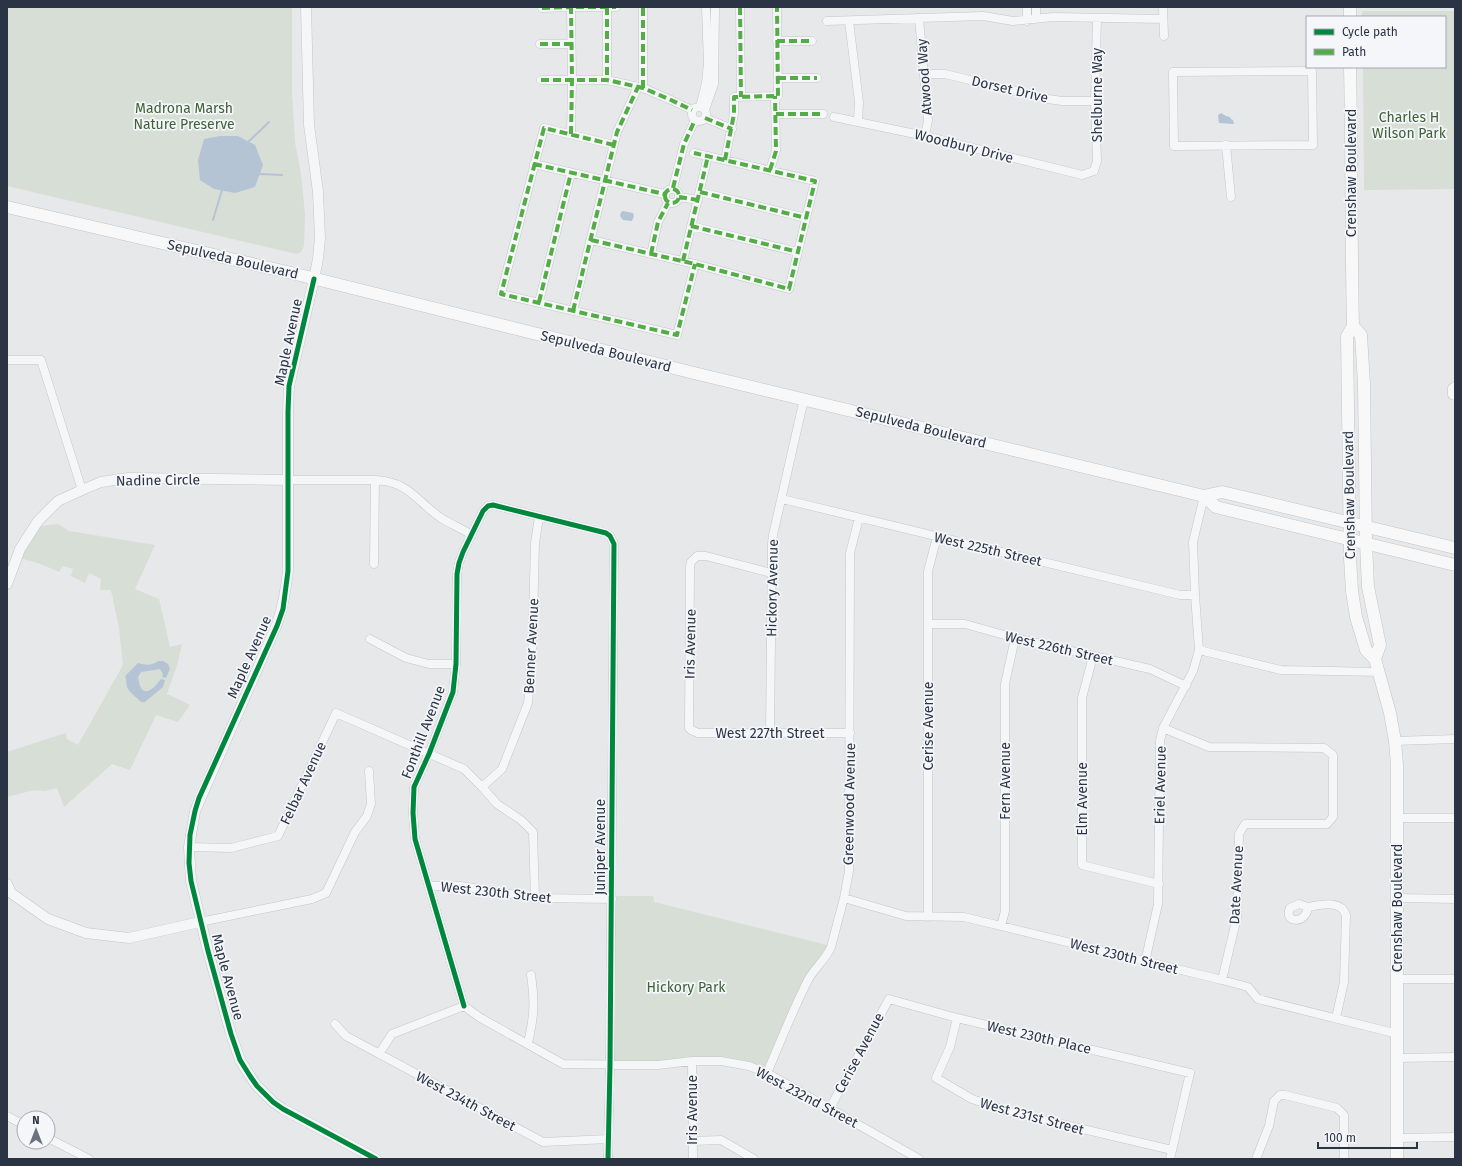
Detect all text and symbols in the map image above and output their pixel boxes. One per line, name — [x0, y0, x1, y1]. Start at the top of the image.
legend — [1306, 16, 1446, 68]
text: Cycle path — [1342, 25, 1398, 39]
street label: Atwood Way — [913, 38, 936, 116]
text: Path — [1342, 45, 1366, 59]
street label: Shelburne Way — [1089, 48, 1106, 142]
street label: Dorset Drive — [970, 72, 1050, 107]
park label: Madrona Marsh Nature Preserve — [133, 100, 235, 133]
street label: Crenshaw Boulevard — [1343, 109, 1360, 237]
park label: Charles H Wilson Park — [1372, 109, 1447, 142]
street label: Woodbury Drive — [913, 126, 1015, 167]
street label: Sepulveda Boulevard — [166, 236, 300, 283]
street label: Maple Avenue — [271, 297, 306, 387]
street label: Sepulveda Boulevard — [539, 327, 673, 376]
street label: Sepulveda Boulevard — [854, 403, 988, 452]
street label: Crenshaw Boulevard — [1340, 431, 1359, 559]
street label: Nadine Circle — [116, 471, 200, 490]
street label: West 225th Street — [932, 529, 1044, 570]
street label: Hickory Avenue — [763, 539, 782, 637]
street label: Benner Avenue — [521, 598, 542, 694]
street label: Iris Avenue — [681, 609, 700, 679]
street label: Maple Avenue — [224, 613, 275, 701]
street label: West 226th Street — [1003, 628, 1116, 669]
street label: Cerise Avenue — [920, 682, 937, 770]
street label: Fonthill Avenue — [398, 683, 449, 781]
street label: West 227th Street — [715, 725, 826, 742]
street label: Felbar Avenue — [277, 739, 330, 827]
street label: Fern Avenue — [997, 742, 1014, 820]
street label: Greenwood Avenue — [840, 743, 859, 865]
street label: Eriel Avenue — [1151, 746, 1170, 824]
street label: Elm Avenue — [1074, 762, 1091, 836]
street label: Juniper Avenue — [592, 799, 609, 895]
street label: Crenshaw Boulevard — [1389, 844, 1406, 972]
street label: Date Avenue — [1226, 845, 1247, 925]
street label: West 230th Street — [440, 878, 553, 907]
street label: Maple Avenue — [208, 932, 247, 1022]
street label: West 230th Street — [1068, 935, 1181, 978]
park label: Hickory Park — [647, 979, 726, 996]
street label: Cerise Avenue — [831, 1010, 888, 1096]
street label: West 230th Place — [985, 1017, 1093, 1058]
street label: West 232nd Street — [753, 1063, 862, 1132]
street label: West 234th Street — [413, 1068, 519, 1135]
street label: Iris Avenue — [684, 1075, 701, 1145]
street label: West 231st Street — [978, 1094, 1087, 1139]
north arrow — [16, 1110, 56, 1150]
text: N — [32, 1114, 40, 1127]
scale bar — [1318, 1124, 1417, 1150]
text: 100 m — [1324, 1131, 1356, 1145]

